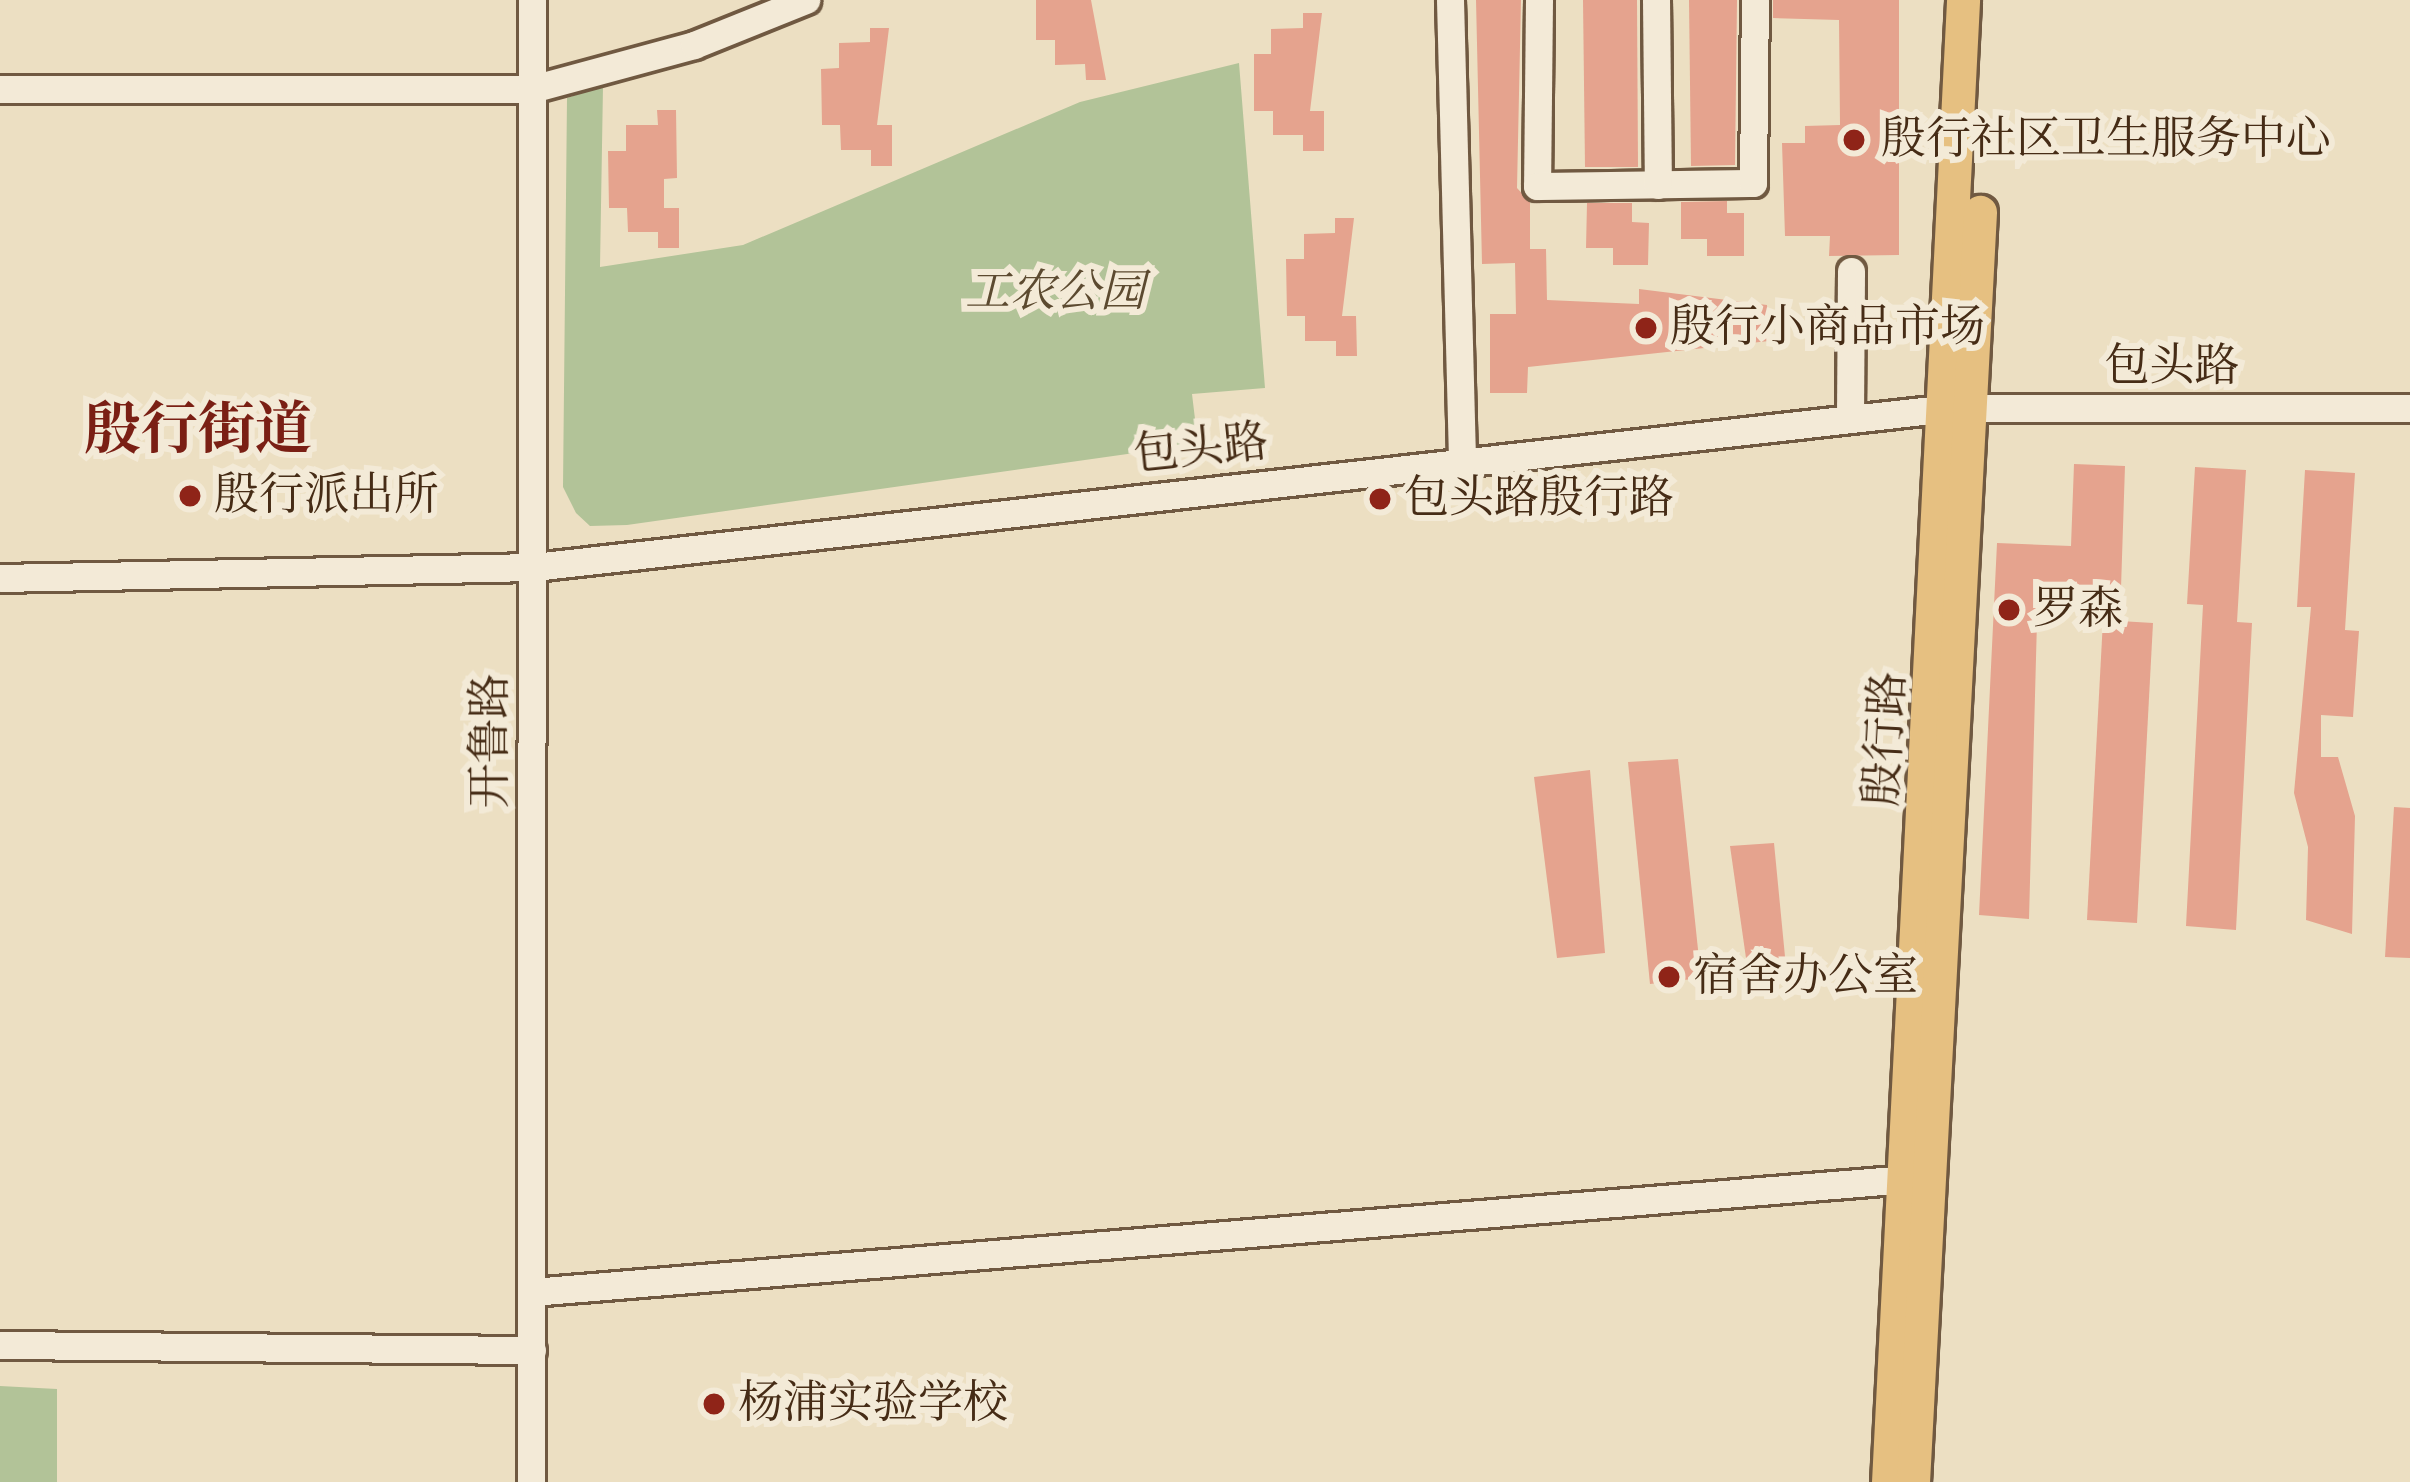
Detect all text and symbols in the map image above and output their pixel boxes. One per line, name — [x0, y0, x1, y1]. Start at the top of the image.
place label: 殷行社区卫生服务中心 — [1881, 113, 2331, 167]
marker: 殷行社区卫生服务中心 — [1838, 124, 1870, 156]
park label: 工农公园 — [965, 266, 1145, 320]
place label: 殷行小商品市场 — [1670, 301, 1985, 355]
marker: 殷行小商品市场 — [1633, 315, 1659, 341]
street label: 包头路 — [2105, 340, 2239, 394]
district label: 殷行街道 — [84, 398, 312, 466]
street label: 包头路 — [1131, 415, 1271, 483]
place label: 殷行派出所 — [214, 469, 439, 523]
place label: 包头路殷行路 — [1404, 472, 1674, 526]
marker: 殷行派出所 — [177, 483, 203, 509]
marker: 包头路殷行路 — [1367, 486, 1393, 512]
place label: 罗森 — [2033, 583, 2123, 637]
marker: 罗森 — [1996, 597, 2022, 623]
street label: 殷行路 — [1856, 670, 1916, 808]
street label: 开鲁路 — [464, 674, 518, 808]
place label: 宿舍办公室 — [1693, 950, 1918, 1004]
marker: 宿舍办公室 — [1656, 964, 1682, 990]
place label: 杨浦实验学校 — [738, 1377, 1008, 1431]
marker: 杨浦实验学校 — [701, 1391, 727, 1417]

